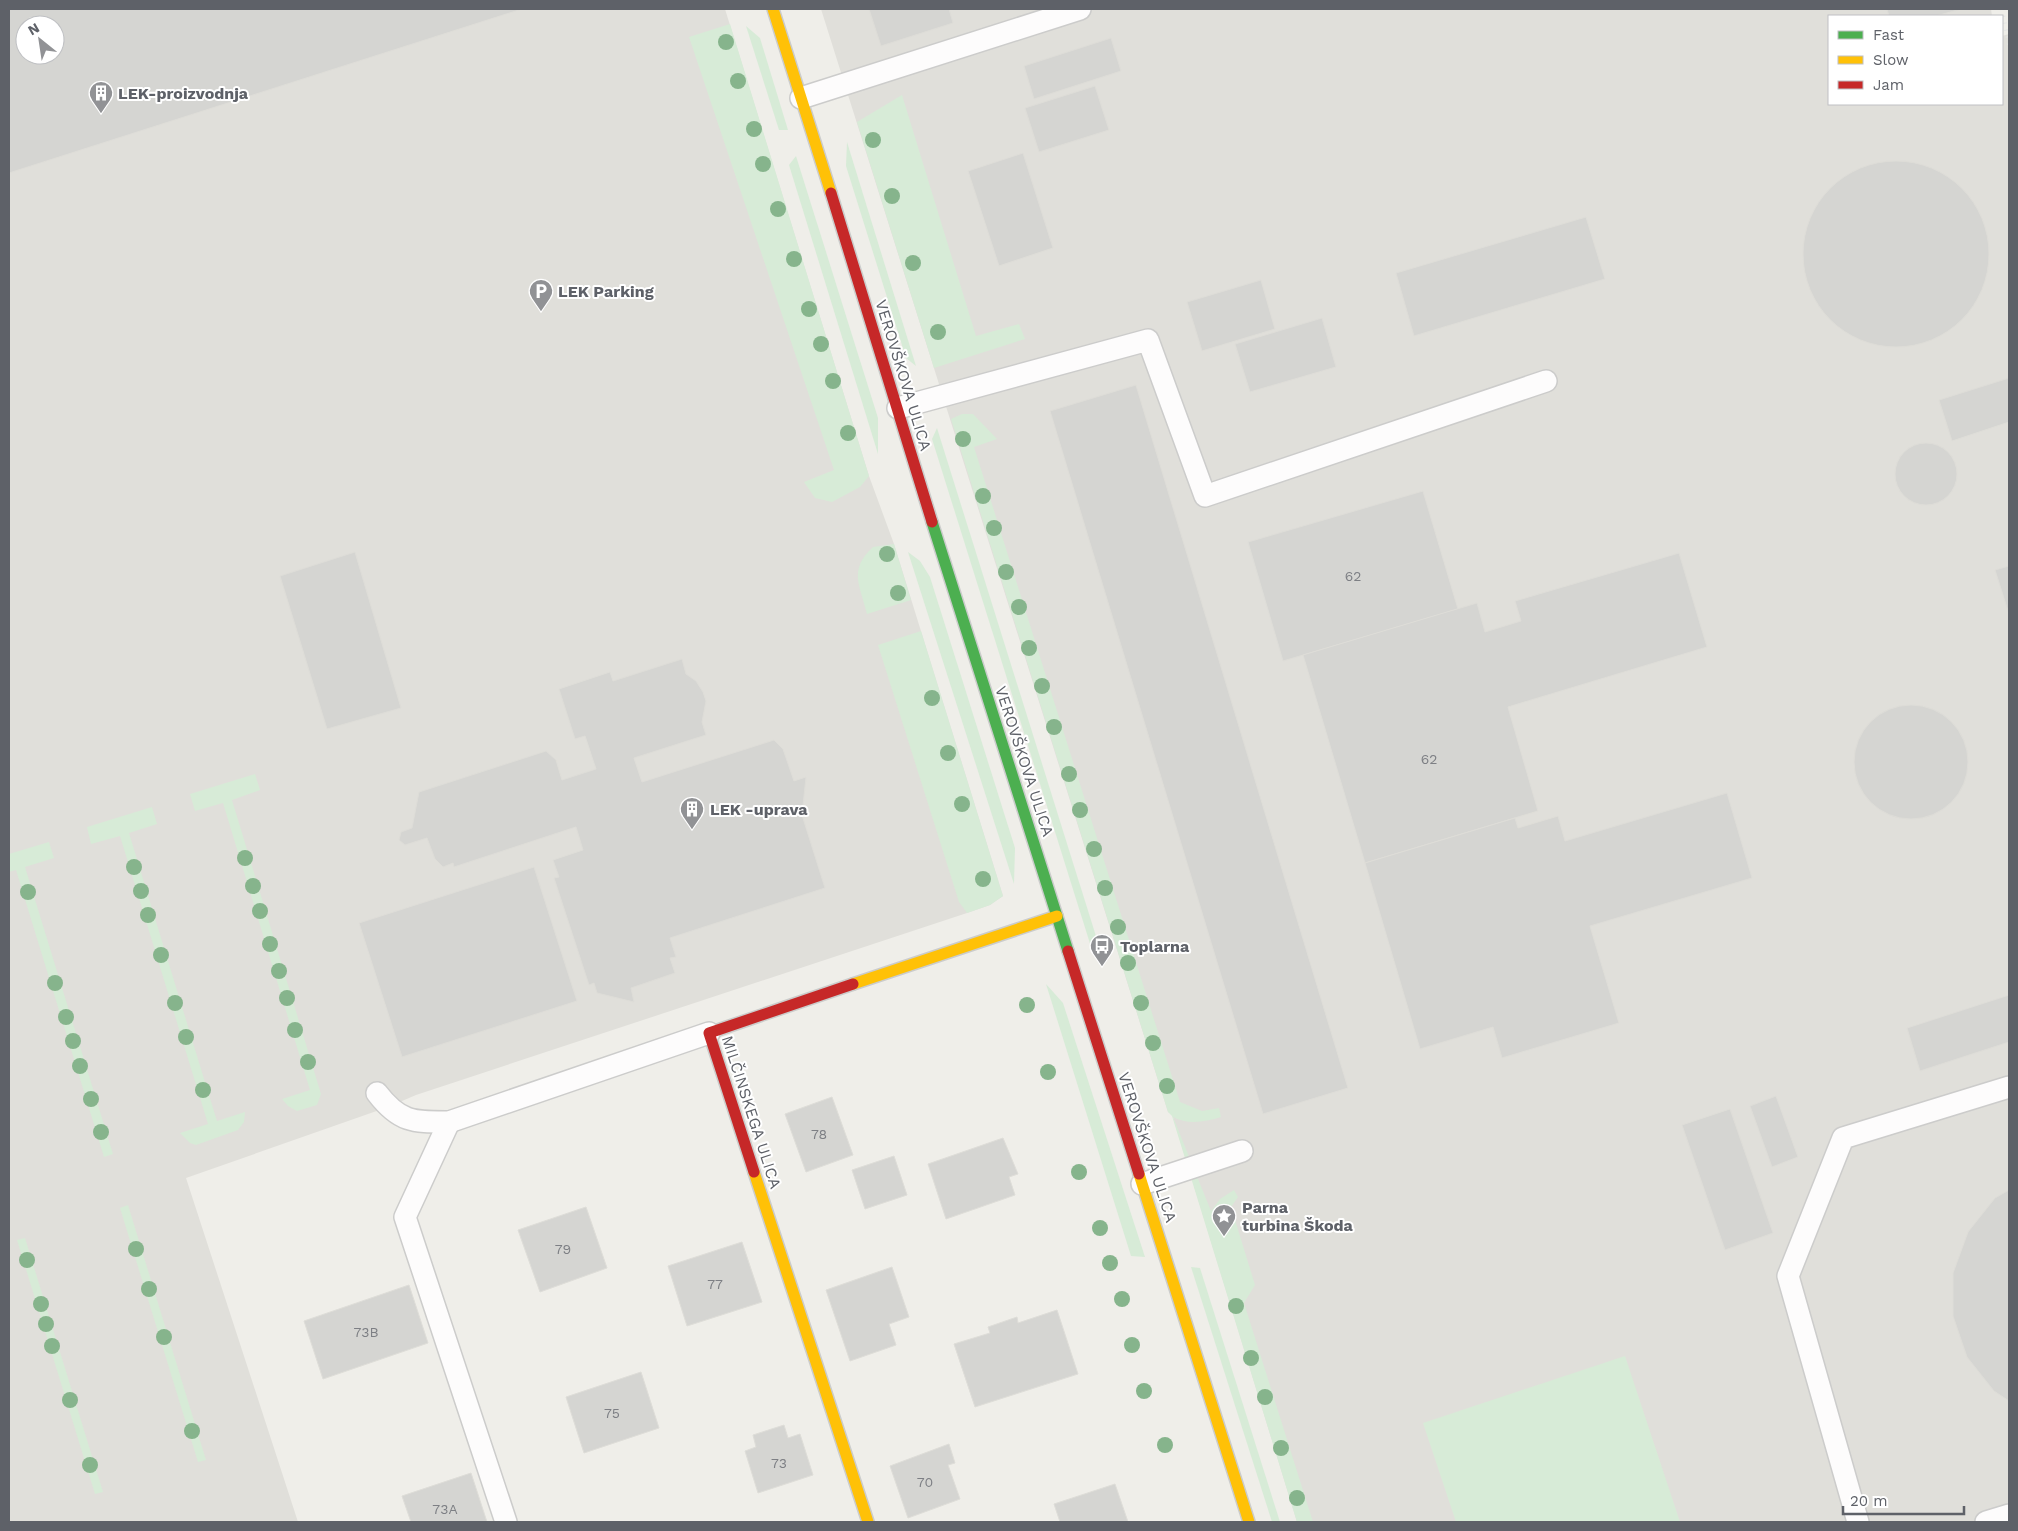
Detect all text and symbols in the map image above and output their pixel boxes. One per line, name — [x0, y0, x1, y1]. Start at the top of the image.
north arrow — [15, 15, 65, 65]
legend — [1828, 15, 2003, 105]
text: N — [25, 19, 42, 38]
text: Fast — [1873, 26, 1905, 44]
text: Slow — [1873, 51, 1909, 69]
text: Jam — [1873, 76, 1904, 94]
building icon: LEK-proizvodnja — [88, 80, 114, 114]
place label: LEK-proizvodnja — [118, 84, 249, 103]
parking icon: LEK Parking — [528, 278, 554, 312]
place label: LEK Parking — [558, 282, 654, 301]
street label: VEROVŠKOVA ULICA — [871, 297, 936, 453]
house number: 62 — [1345, 568, 1361, 584]
street label: VEROVŠKOVA ULICA — [991, 684, 1058, 839]
house number: 62 — [1421, 751, 1437, 767]
building icon: LEK -uprava — [679, 796, 705, 830]
place label: LEK -uprava — [710, 800, 808, 819]
bus stop icon: Toplarna — [1089, 933, 1115, 967]
place label: Toplarna — [1120, 937, 1190, 956]
street label: MILČINSKEGA ULICA — [718, 1033, 785, 1192]
street label: VEROVŠKOVA ULICA — [1114, 1070, 1181, 1225]
house number: 78 — [811, 1126, 827, 1142]
place label: Parna turbina Škoda — [1242, 1198, 1354, 1235]
place icon: Parna turbina Škoda — [1211, 1203, 1237, 1237]
house number: 79 — [555, 1241, 571, 1257]
house number: 77 — [707, 1276, 723, 1292]
house number: 73B — [353, 1324, 379, 1340]
house number: 75 — [604, 1405, 620, 1421]
house number: 73 — [771, 1455, 787, 1471]
house number: 70 — [917, 1474, 933, 1490]
scale bar — [1843, 1484, 1964, 1516]
text: 20 m — [1850, 1492, 1888, 1510]
house number: 73A — [432, 1501, 458, 1517]

